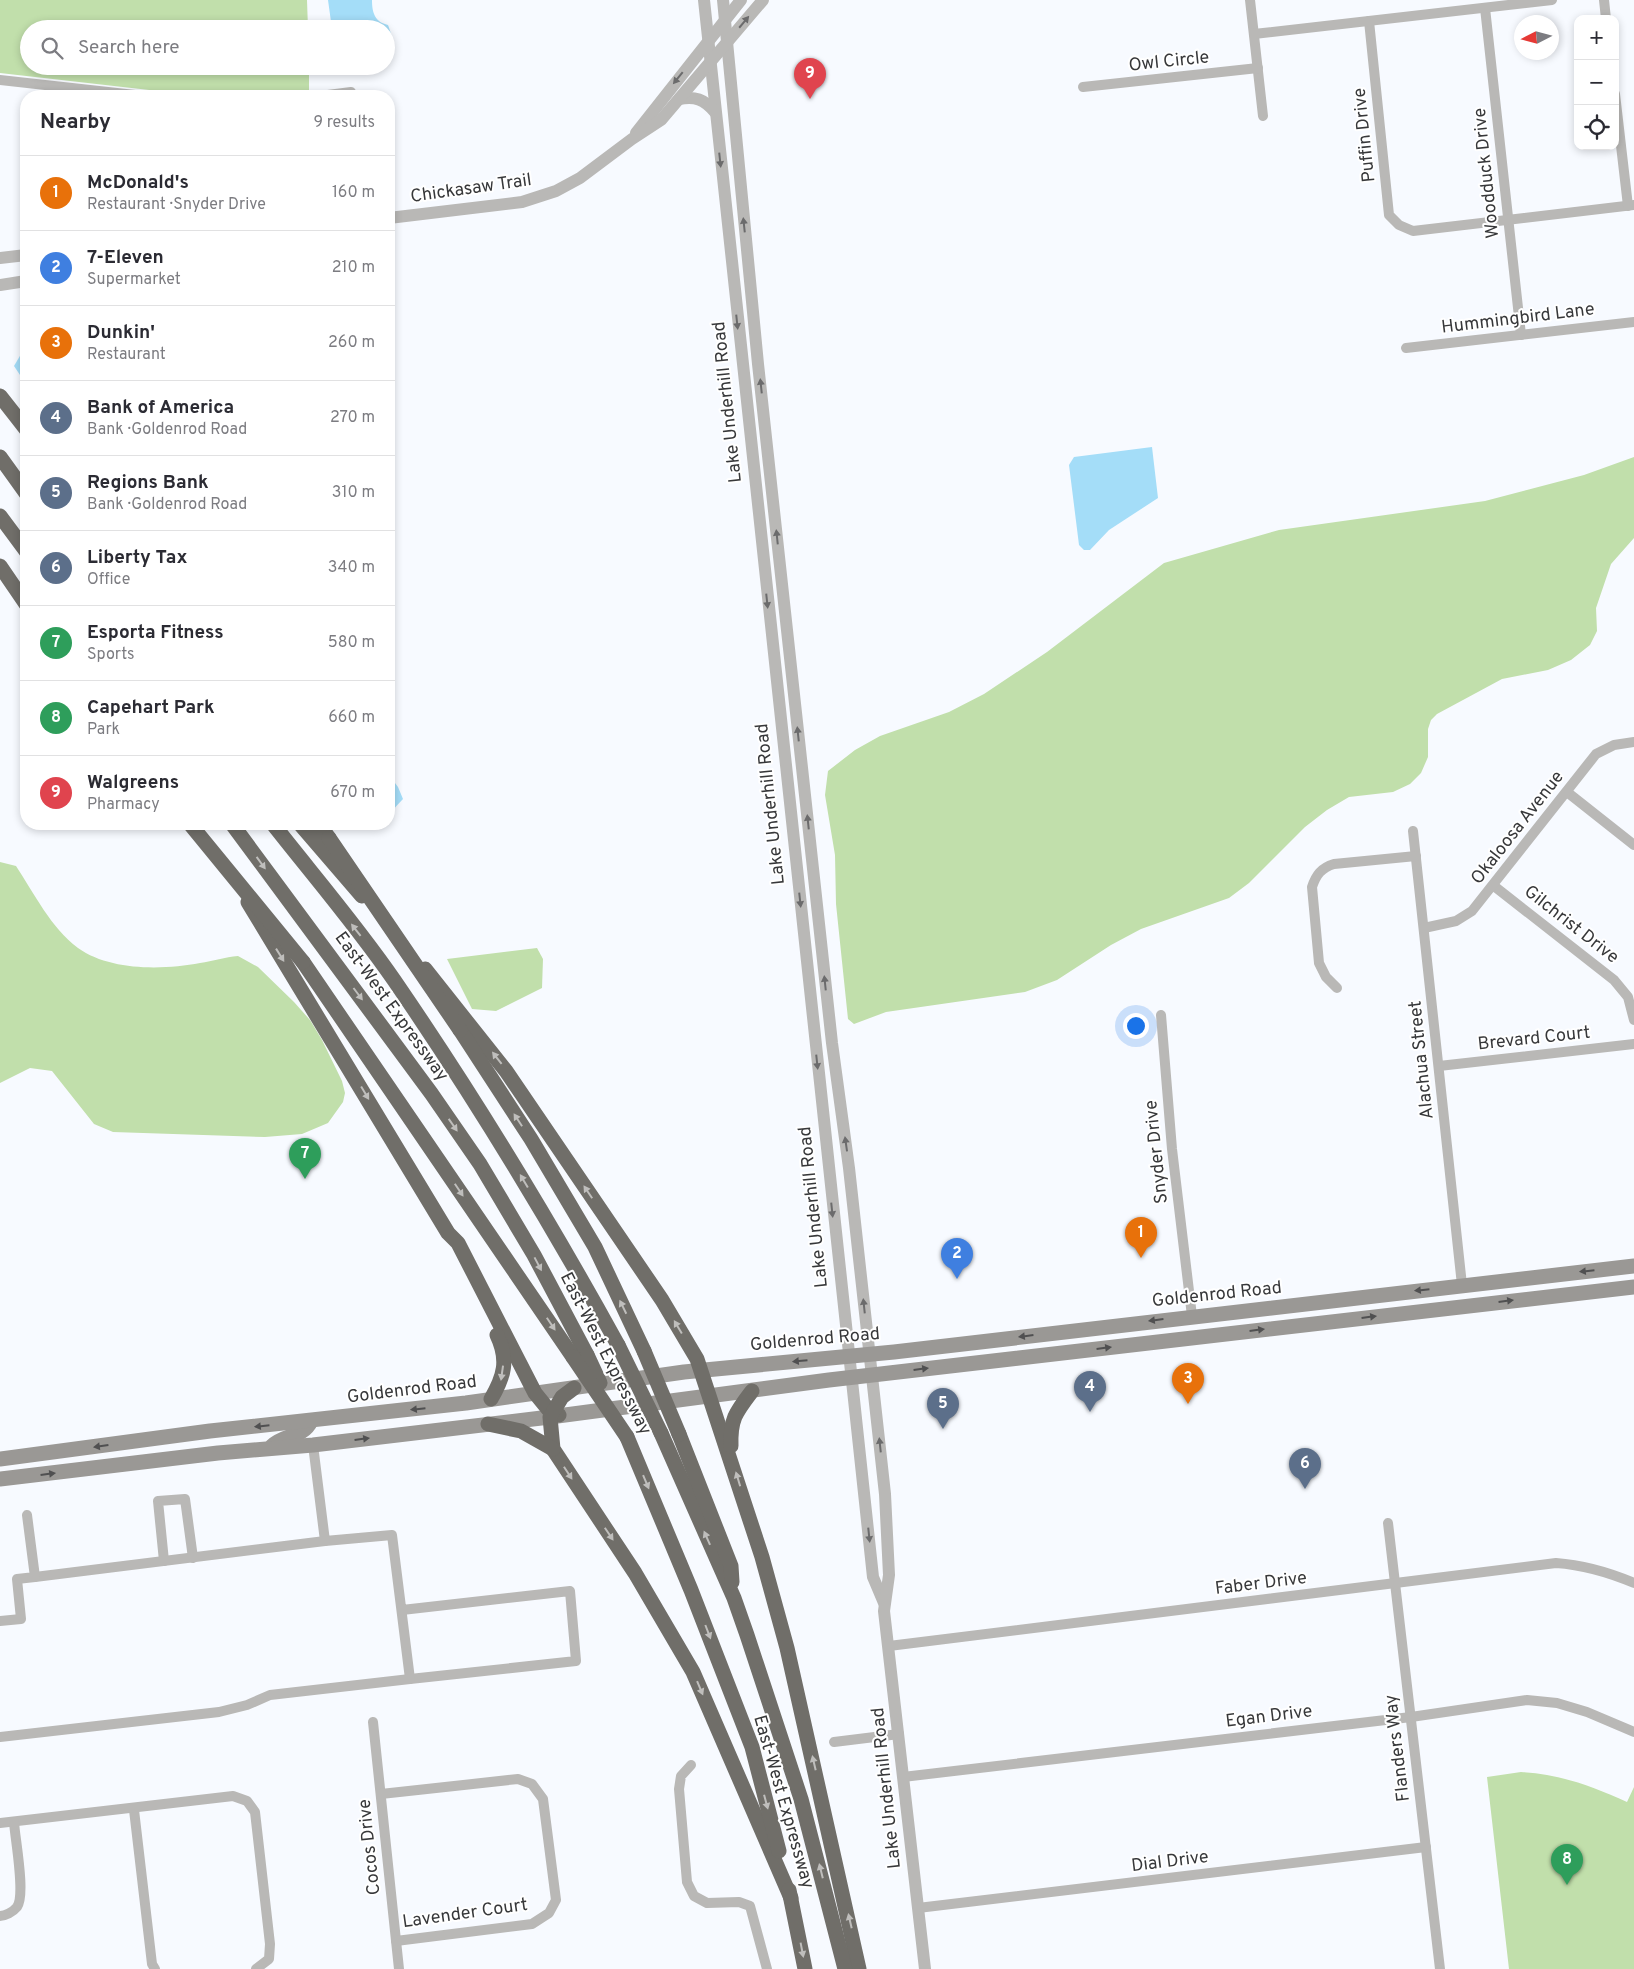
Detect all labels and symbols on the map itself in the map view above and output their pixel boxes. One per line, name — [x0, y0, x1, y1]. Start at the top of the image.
north arrow — [1514, 15, 1559, 60]
one-way arrow — [739, 16, 750, 29]
street label: Owl Circle — [1128, 46, 1210, 78]
pin: 9 — [794, 58, 826, 99]
one-way arrow — [672, 72, 683, 85]
street label: Puffin Drive — [1349, 87, 1381, 183]
street label: Woodduck Drive — [1469, 107, 1505, 239]
one-way arrow — [716, 152, 724, 168]
street label: Chickasaw Trail — [409, 169, 533, 209]
one-way arrow — [740, 217, 748, 233]
street label: Hummingbird Lane — [1440, 298, 1596, 340]
one-way arrow — [733, 314, 741, 330]
street label: Lake Underhill Road — [708, 320, 748, 484]
one-way arrow — [757, 378, 765, 394]
one-way arrow — [773, 529, 781, 545]
one-way arrow — [763, 593, 771, 609]
street label: Lake Underhill Road — [751, 722, 791, 886]
one-way arrow — [794, 725, 802, 741]
street label: Okaloosa Avenue — [1466, 767, 1570, 889]
one-way arrow — [804, 813, 812, 829]
one-way arrow — [256, 856, 266, 870]
street label: Gilchrist Drive — [1519, 881, 1623, 969]
one-way arrow — [796, 893, 804, 909]
one-way arrow — [350, 924, 361, 937]
street label: East-West Expressway — [329, 928, 453, 1086]
one-way arrow — [276, 948, 285, 961]
one-way arrow — [821, 975, 829, 991]
one-way arrow — [352, 987, 363, 1000]
street label: Alachua Street — [1404, 999, 1440, 1121]
your location — [1123, 1013, 1149, 1039]
street label: Brevard Court — [1476, 1022, 1592, 1056]
one-way arrow — [491, 1052, 502, 1065]
one-way arrow — [813, 1054, 821, 1070]
one-way arrow — [360, 1087, 369, 1100]
street label: Snyder Drive — [1140, 1099, 1174, 1205]
one-way arrow — [514, 1113, 523, 1127]
one-way arrow — [448, 1118, 458, 1132]
street label: Lake Underhill Road — [794, 1125, 834, 1289]
one-way arrow — [842, 1136, 850, 1152]
pin: 7 — [289, 1138, 321, 1179]
one-way arrow — [520, 1175, 529, 1188]
one-way arrow — [454, 1183, 464, 1197]
one-way arrow — [584, 1185, 593, 1199]
one-way arrow — [828, 1202, 836, 1218]
pin: 1 — [1125, 1217, 1157, 1258]
pin: 2 — [941, 1238, 973, 1279]
one-way arrow — [534, 1256, 542, 1271]
one-way arrow — [1578, 1267, 1594, 1275]
street label: East-West Expressway — [554, 1269, 656, 1439]
street label: Goldenrod Road — [1151, 1277, 1283, 1313]
one-way arrow — [1414, 1286, 1430, 1294]
one-way arrow — [860, 1297, 868, 1313]
one-way arrow — [1499, 1297, 1515, 1305]
one-way arrow — [619, 1300, 628, 1315]
one-way arrow — [1361, 1313, 1377, 1321]
one-way arrow — [1148, 1316, 1164, 1324]
one-way arrow — [546, 1317, 556, 1331]
one-way arrow — [674, 1321, 683, 1334]
street label: Goldenrod Road — [749, 1323, 881, 1357]
one-way arrow — [1249, 1326, 1265, 1334]
one-way arrow — [1018, 1332, 1034, 1340]
one-way arrow — [1097, 1344, 1113, 1352]
one-way arrow — [791, 1357, 807, 1365]
pin: 3 — [1172, 1363, 1204, 1404]
one-way arrow — [913, 1365, 929, 1373]
one-way arrow — [498, 1366, 506, 1382]
street label: Goldenrod Road — [346, 1371, 478, 1409]
pin: 4 — [1074, 1371, 1106, 1412]
pin: 5 — [927, 1388, 959, 1429]
one-way arrow — [409, 1405, 425, 1413]
one-way arrow — [254, 1422, 270, 1430]
one-way arrow — [354, 1435, 370, 1443]
one-way arrow — [876, 1437, 884, 1453]
one-way arrow — [92, 1442, 108, 1450]
pin: 6 — [1289, 1448, 1321, 1489]
one-way arrow — [563, 1466, 572, 1479]
one-way arrow — [41, 1470, 57, 1478]
one-way arrow — [733, 1471, 741, 1486]
one-way arrow — [642, 1475, 650, 1489]
one-way arrow — [604, 1527, 614, 1541]
one-way arrow — [865, 1528, 873, 1544]
one-way arrow — [702, 1531, 710, 1545]
street label: Faber Drive — [1214, 1567, 1308, 1601]
one-way arrow — [704, 1625, 712, 1640]
one-way arrow — [697, 1681, 705, 1695]
street label: Flanders Way — [1380, 1693, 1416, 1803]
street label: Egan Drive — [1224, 1700, 1314, 1734]
street label: Lake Underhill Road — [867, 1706, 907, 1870]
street label: East-West Expressway — [747, 1713, 819, 1891]
one-way arrow — [809, 1754, 817, 1770]
one-way arrow — [762, 1795, 770, 1810]
street label: Cocos Drive — [354, 1798, 386, 1896]
pin: 8 — [1551, 1844, 1583, 1885]
street label: Dial Drive — [1130, 1846, 1210, 1878]
one-way arrow — [817, 1863, 825, 1878]
street label: Lavender Court — [401, 1894, 529, 1934]
one-way arrow — [846, 1914, 854, 1929]
one-way arrow — [798, 1943, 806, 1959]

